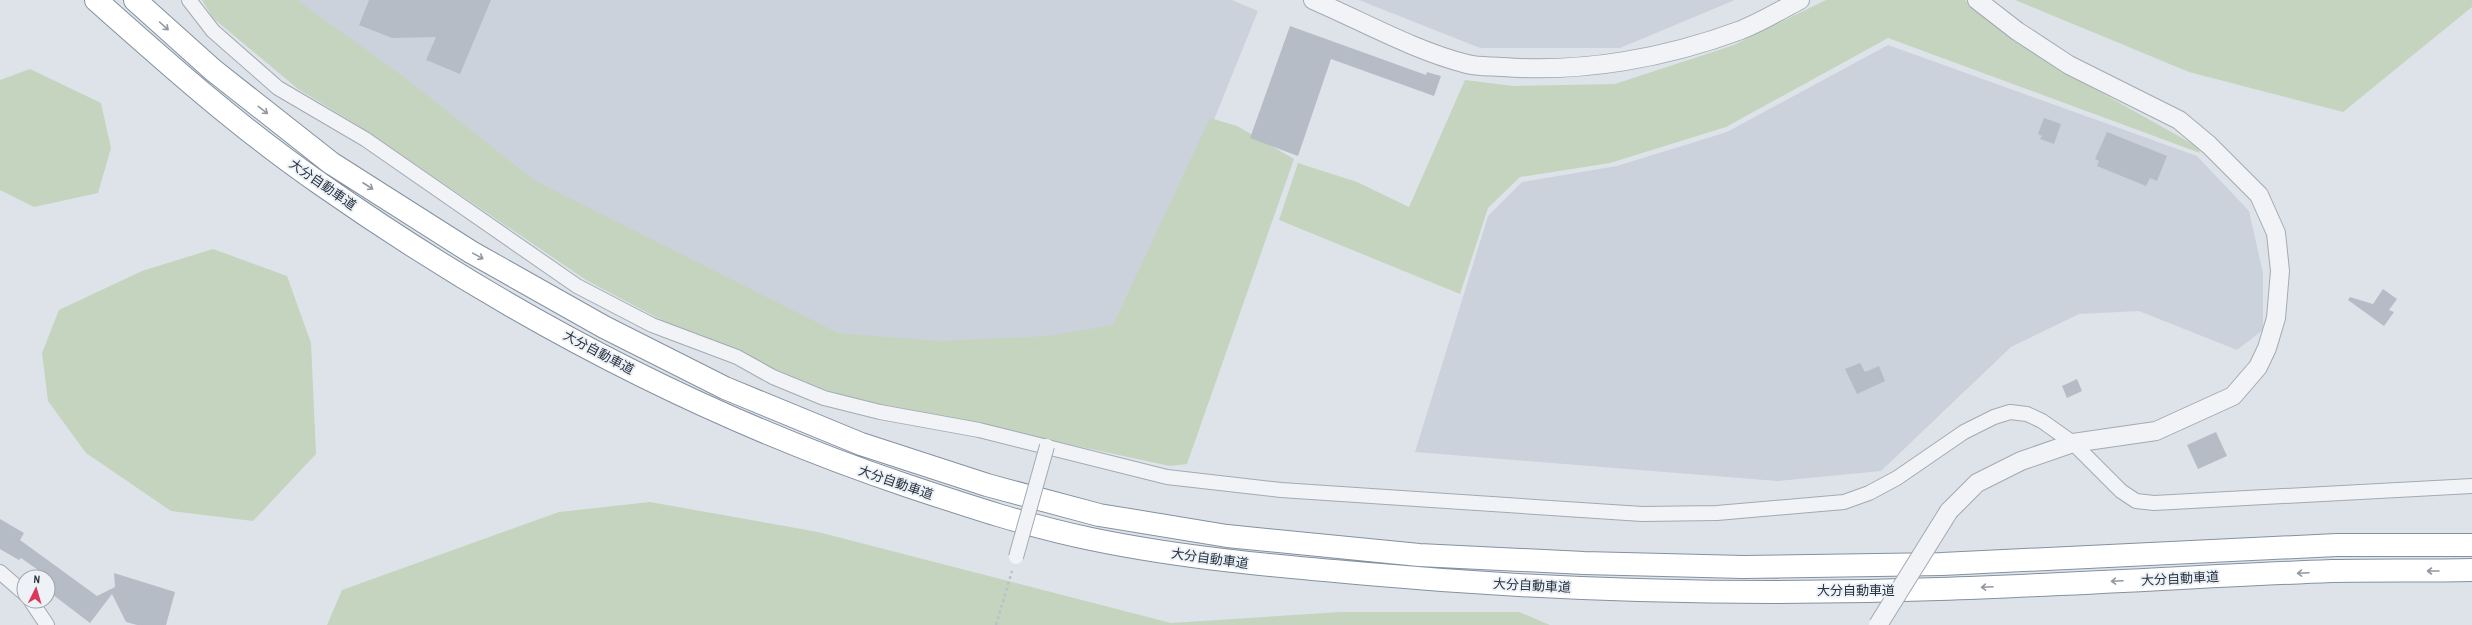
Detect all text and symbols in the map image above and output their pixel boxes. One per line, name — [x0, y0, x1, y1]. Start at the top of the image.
one-way arrow — [158, 21, 168, 30]
one-way arrow — [258, 105, 269, 114]
street label: 大分自動車道 — [286, 155, 360, 214]
one-way arrow — [362, 183, 374, 191]
one-way arrow — [471, 253, 483, 261]
street label: 大分自動車道 — [560, 327, 637, 378]
street label: 大分自動車道 — [856, 462, 935, 503]
street label: 大分自動車道 — [1170, 545, 1250, 572]
one-way arrow — [2427, 567, 2440, 575]
street label: 大分自動車道 — [2141, 568, 2219, 589]
north arrow — [16, 569, 56, 609]
one-way arrow — [2297, 569, 2310, 576]
text: N — [33, 572, 41, 586]
street label: 大分自動車道 — [1493, 575, 1571, 596]
one-way arrow — [2111, 577, 2124, 585]
street label: 大分自動車道 — [1817, 582, 1895, 599]
one-way arrow — [1981, 583, 1994, 591]

